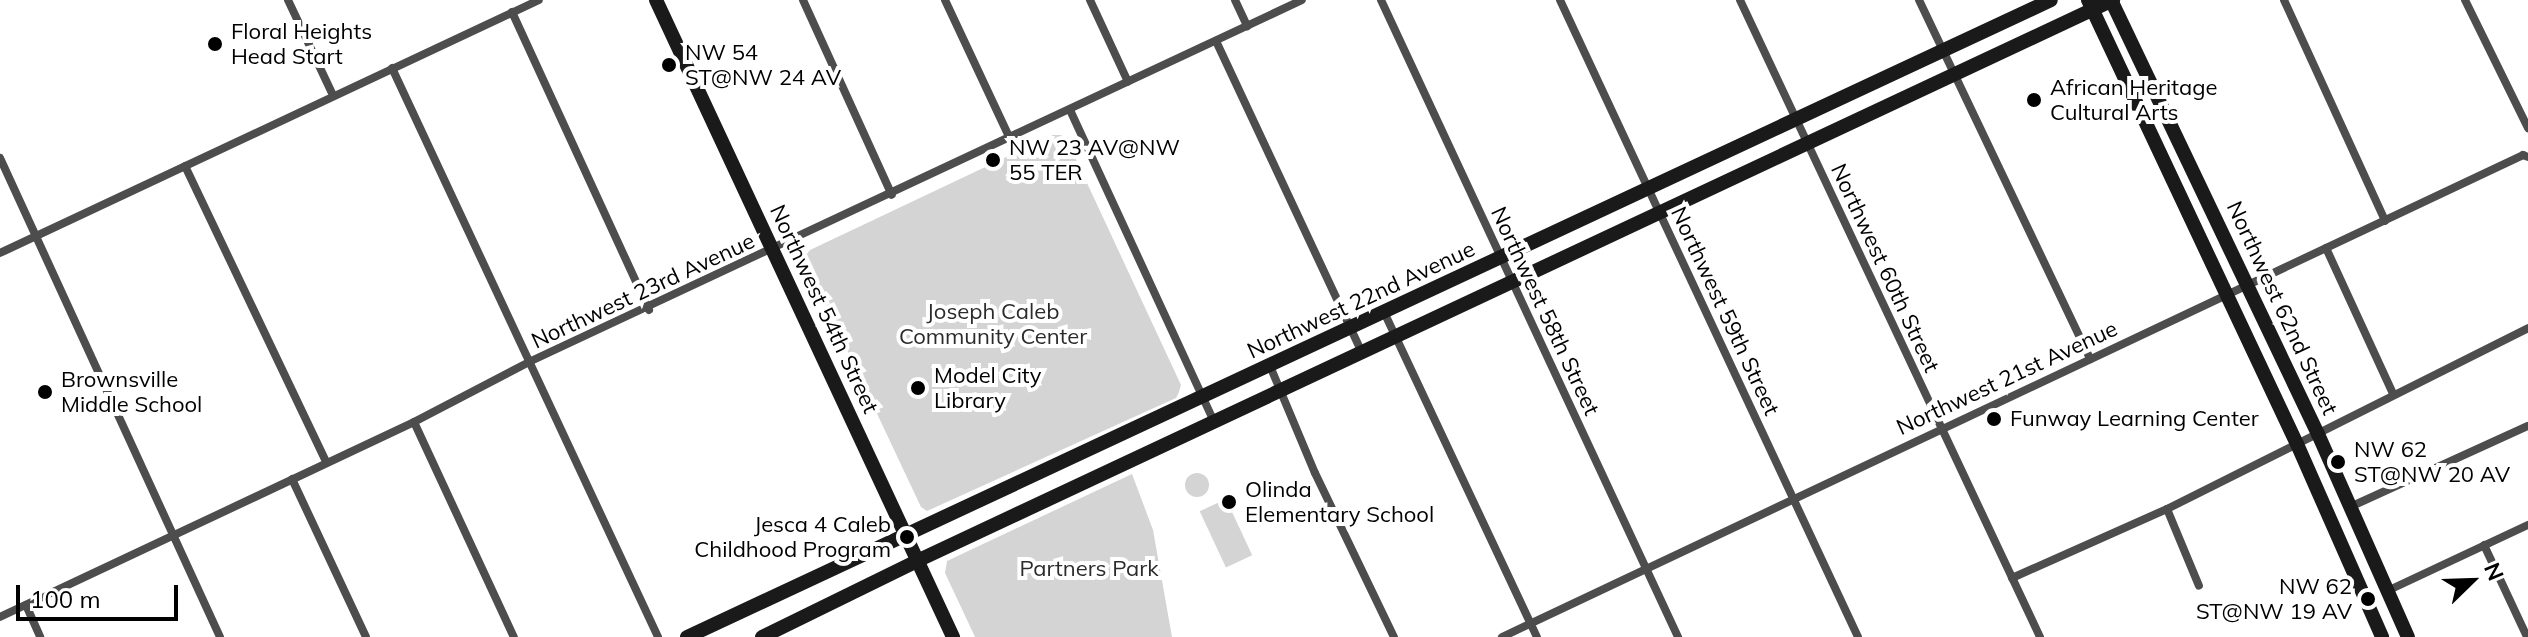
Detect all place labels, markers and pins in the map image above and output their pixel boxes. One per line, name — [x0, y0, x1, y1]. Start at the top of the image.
place label: Floral Heights Head Start — [231, 18, 372, 70]
marker: Floral Heights Head Start — [206, 35, 224, 53]
place label: NW 54 ST@NW 24 AV — [685, 39, 841, 90]
marker: NW 54 ST@NW 24 AV — [660, 56, 678, 74]
place label: African Heritage Cultural Arts — [2050, 74, 2217, 126]
marker: African Heritage Cultural Arts — [2025, 91, 2043, 109]
place label: NW 23 AV@NW 55 TER — [1009, 134, 1180, 186]
marker: NW 23 AV@NW 55 TER — [984, 151, 1002, 169]
place label: Model City Library — [934, 362, 1041, 414]
place label: Brownsville Middle School — [61, 366, 202, 418]
marker: Model City Library — [909, 379, 927, 397]
marker: Brownsville Middle School — [36, 383, 54, 401]
place label: Funway Learning Center — [2010, 406, 2259, 432]
marker: Funway Learning Center — [1985, 410, 2003, 428]
place label: NW 62 ST@NW 20 AV — [2354, 436, 2510, 488]
marker: NW 62 ST@NW 20 AV — [2329, 453, 2347, 471]
place label: Olinda Elementary School — [1245, 476, 1434, 528]
marker: Olinda Elementary School — [1220, 493, 1238, 511]
place label: Jesca 4 Caleb Childhood Program — [694, 511, 891, 562]
marker: Jesca 4 Caleb Childhood Program — [898, 528, 916, 546]
place label: NW 62 ST@NW 19 AV — [2196, 573, 2352, 624]
marker: NW 62 ST@NW 19 AV — [2359, 590, 2377, 608]

